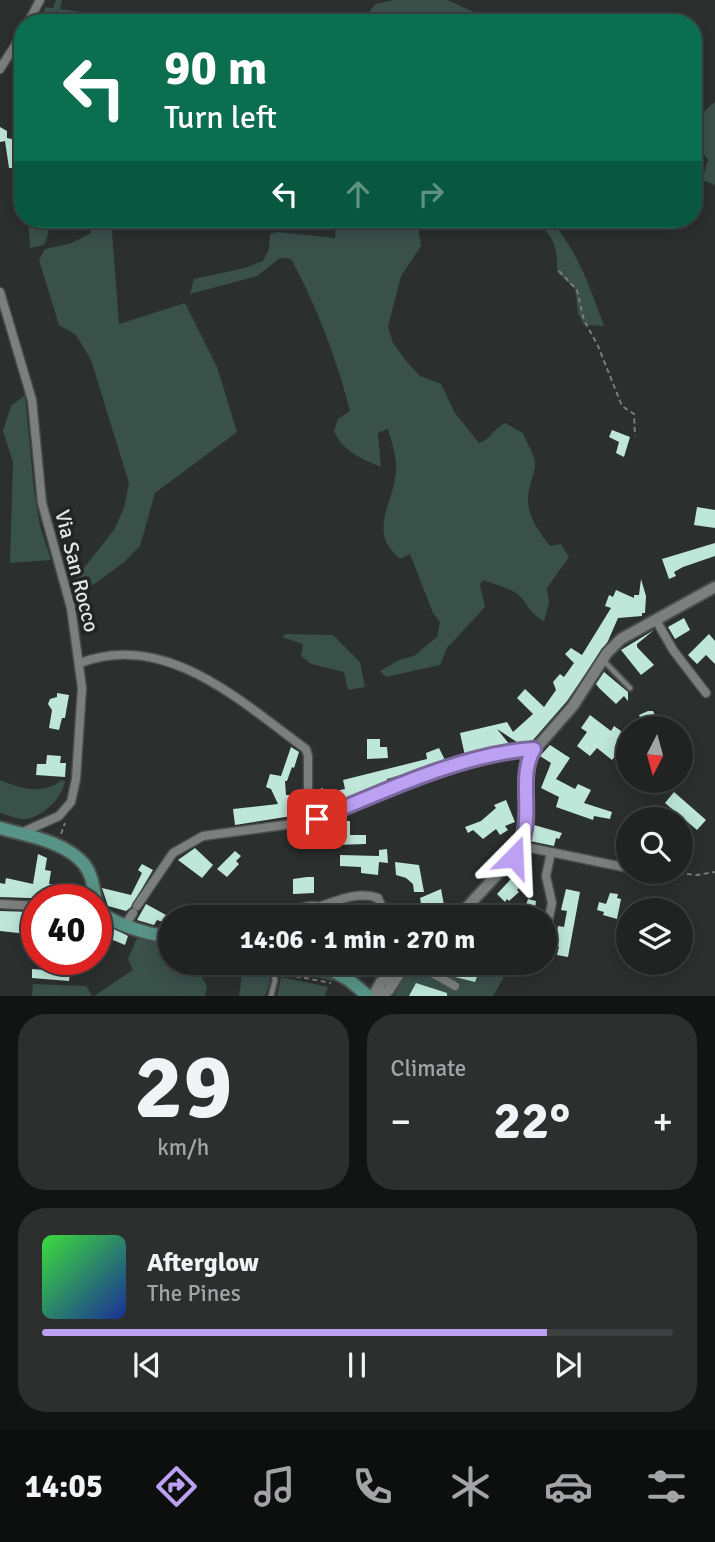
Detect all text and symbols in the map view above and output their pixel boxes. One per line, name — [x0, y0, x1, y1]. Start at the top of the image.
text: 90 m — [164, 38, 267, 98]
icon: left — [49, 42, 140, 133]
text: Turn left — [164, 98, 277, 137]
icon: left — [266, 175, 304, 213]
icon: ahead — [339, 175, 377, 213]
icon: right — [412, 175, 450, 213]
street label: Via San Rocco — [49, 507, 105, 635]
north arrow — [616, 716, 693, 793]
map controls — [616, 716, 693, 975]
pin — [287, 789, 347, 849]
icon: arrive — [298, 800, 336, 838]
button: search — [616, 807, 693, 884]
position arrow — [477, 820, 551, 894]
speed limit sign: 40 — [21, 884, 112, 975]
button: layers — [616, 898, 693, 975]
text: 14:06 · 1 min · 270 m — [240, 924, 475, 956]
text: 29 — [134, 1031, 232, 1144]
text: Climate — [391, 1054, 466, 1083]
text: 22° — [493, 1089, 570, 1153]
text: − — [391, 1098, 411, 1145]
text: + — [652, 1098, 673, 1145]
text: km/h — [157, 1133, 209, 1162]
text: Afterglow — [147, 1247, 259, 1279]
text: The Pines — [147, 1279, 241, 1308]
icon: previous — [128, 1346, 166, 1384]
icon: pause — [338, 1346, 376, 1384]
icon: next — [549, 1346, 587, 1384]
icon: directions — [152, 1462, 201, 1511]
icon: music — [250, 1462, 299, 1511]
icon: phone — [348, 1462, 397, 1511]
icon: climate — [446, 1462, 495, 1511]
icon: car — [544, 1462, 593, 1511]
icon: filters — [642, 1462, 691, 1511]
text: 14:05 — [24, 1467, 103, 1506]

